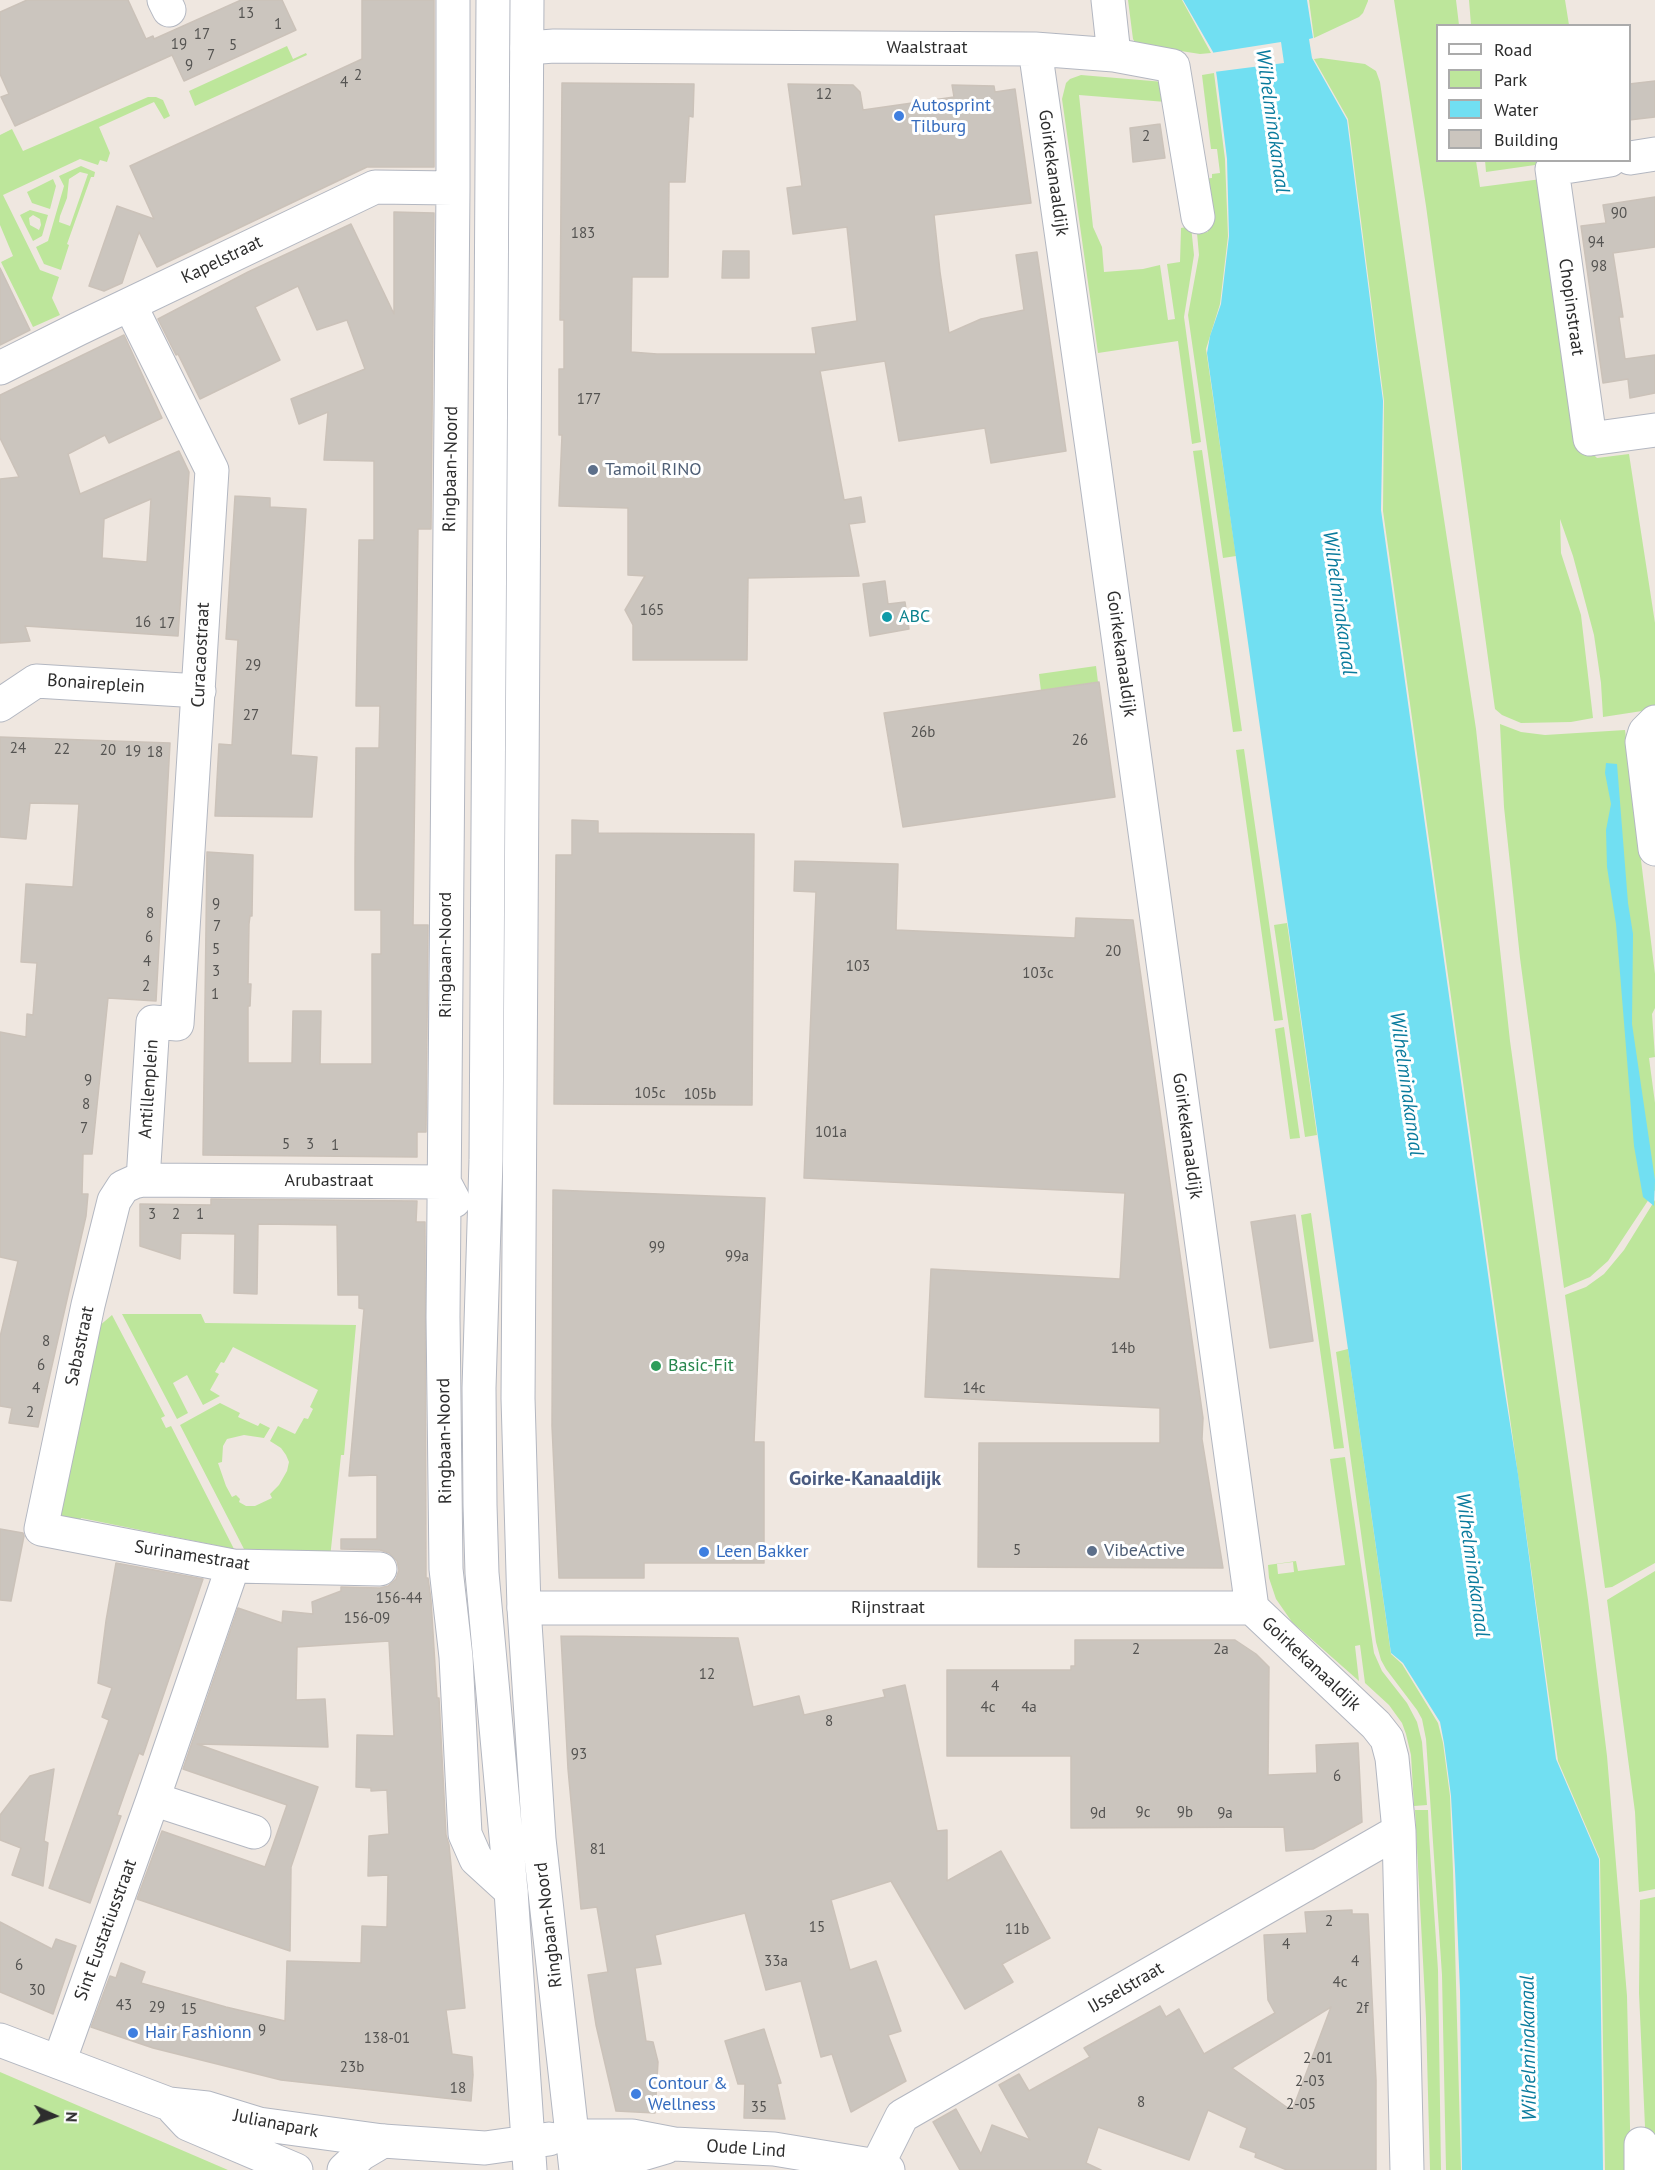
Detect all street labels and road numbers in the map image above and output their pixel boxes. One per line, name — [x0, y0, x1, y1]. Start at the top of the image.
street label: Waalstraat — [886, 37, 968, 59]
street label: Goirkekanaaldijk — [1033, 108, 1073, 238]
street label: Kapelstraat — [178, 231, 266, 289]
street label: Chopinstraat — [1553, 257, 1589, 357]
street label: Ringbaan-Noord — [439, 406, 463, 532]
street label: Goirkekanaaldijk — [1101, 589, 1141, 719]
street label: Curacaostraat — [187, 602, 215, 708]
street label: Bonaireplein — [46, 670, 146, 698]
street label: Ringbaan-Noord — [435, 892, 457, 1018]
street label: Antillenplein — [135, 1039, 163, 1139]
street label: Goirkekanaaldijk — [1167, 1071, 1207, 1201]
street label: Arubastraat — [285, 1170, 373, 1192]
street label: Sabastraat — [61, 1304, 99, 1388]
street label: Ringbaan-Noord — [433, 1378, 457, 1504]
street label: Surinamestraat — [133, 1536, 251, 1576]
street label: Rijnstraat — [851, 1597, 925, 1619]
street label: Goirkekanaaldijk — [1257, 1613, 1365, 1715]
street label: Sint Eustatiusstraat — [70, 1856, 142, 2004]
street label: Ringbaan-Noord — [531, 1861, 567, 1989]
street label: IJsselstraat — [1084, 1958, 1168, 2018]
street label: Julianapark — [232, 2105, 320, 2143]
street label: Oude Lind — [706, 2135, 786, 2163]

